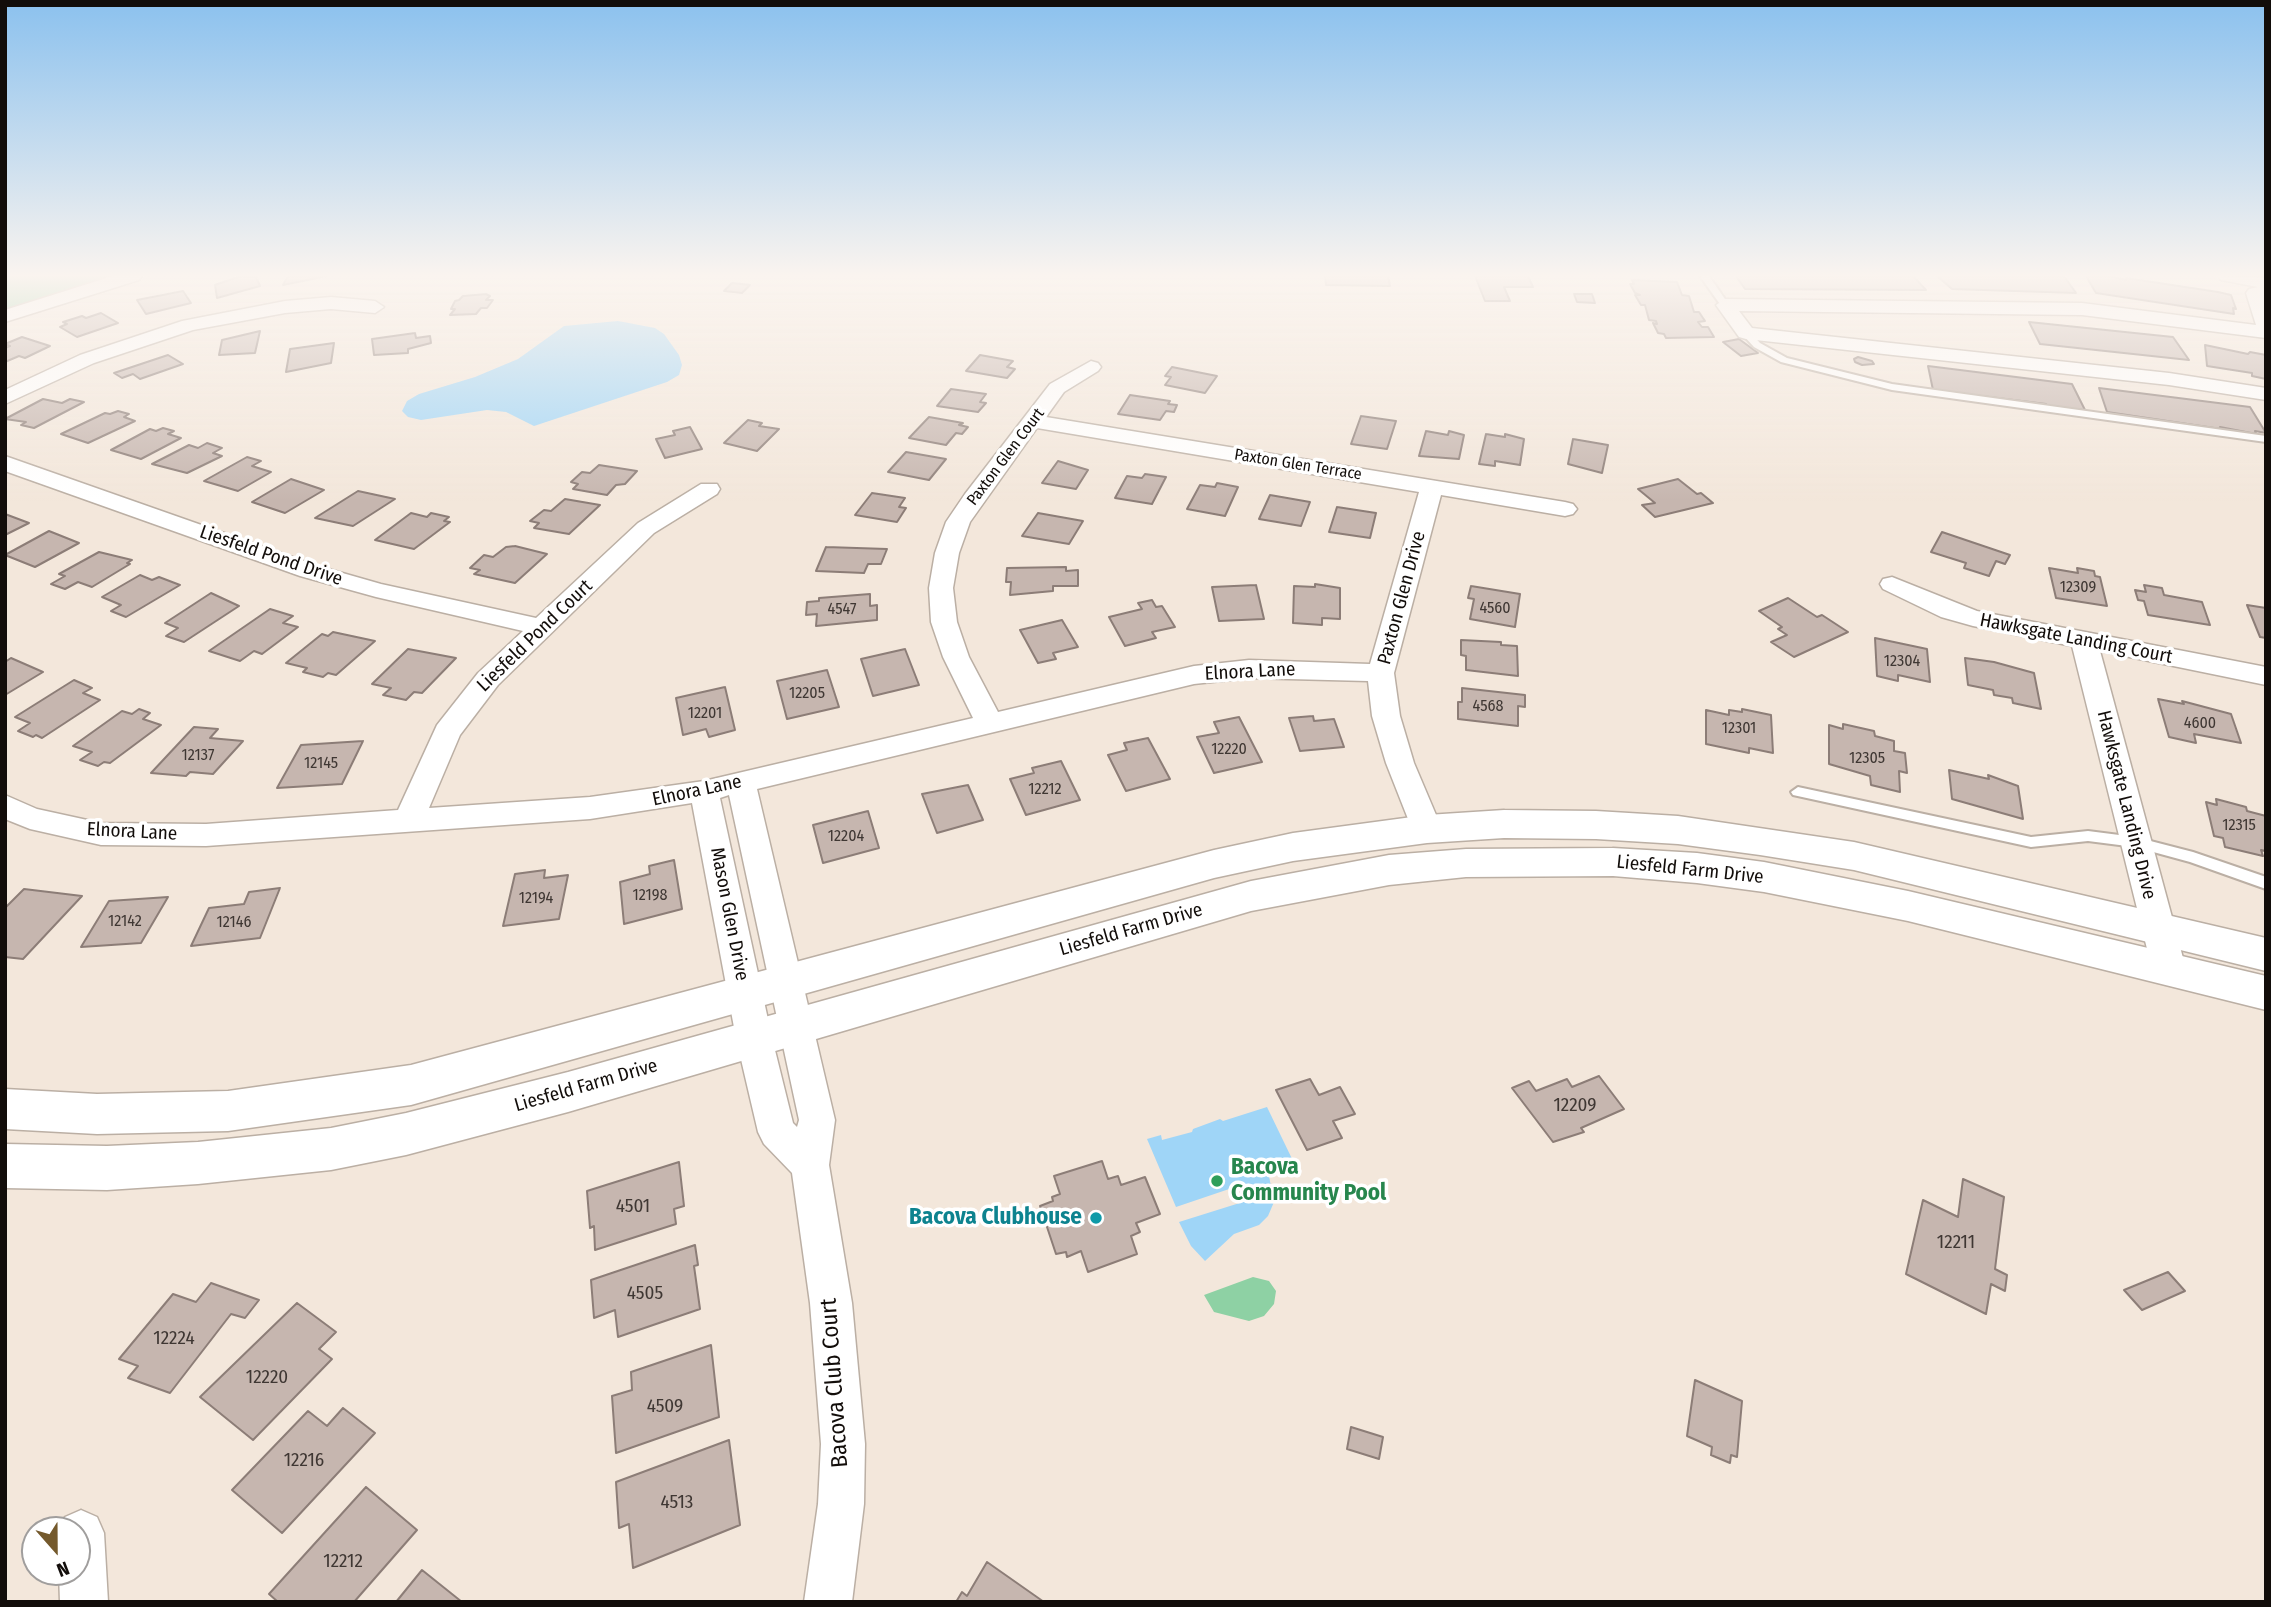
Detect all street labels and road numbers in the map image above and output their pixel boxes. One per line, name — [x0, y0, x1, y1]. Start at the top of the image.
street label: Paxton Glen Court — [963, 405, 1049, 509]
street label: Paxton Glen Terrace — [1233, 445, 1363, 485]
street label: Liesfeld Pond Drive — [197, 521, 345, 591]
street label: Paxton Glen Drive — [1373, 529, 1431, 667]
street label: Liesfeld Pond Court — [473, 575, 597, 697]
street label: Hawksgate Landing Court — [1978, 609, 2174, 669]
street label: Elnora Lane — [1204, 658, 1296, 686]
street label: Hawksgate Landing Drive — [2091, 708, 2161, 902]
street label: Elnora Lane — [650, 770, 744, 812]
street label: Elnora Lane — [86, 818, 178, 846]
street label: Mason Glen Drive — [705, 845, 753, 983]
street label: Liesfeld Farm Drive — [1615, 851, 1765, 889]
street label: Liesfeld Farm Drive — [1057, 899, 1205, 961]
street label: Liesfeld Farm Drive — [512, 1055, 660, 1117]
street label: Bacova Club Court — [815, 1297, 855, 1469]

